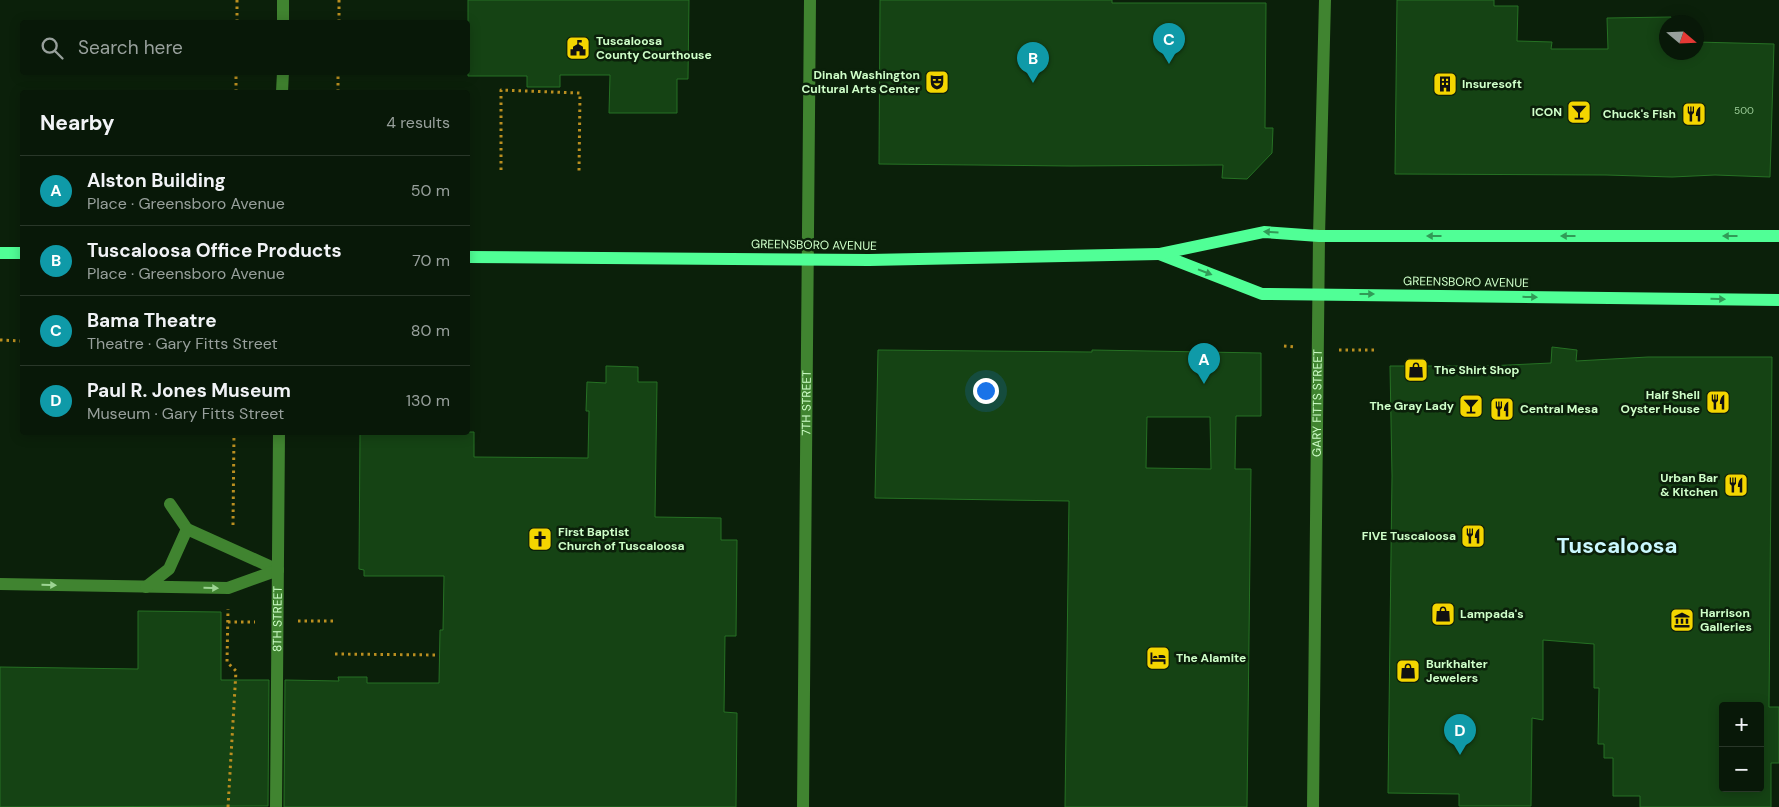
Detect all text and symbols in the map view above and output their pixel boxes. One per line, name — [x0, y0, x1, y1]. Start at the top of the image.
north arrow — [1659, 15, 1704, 60]
search box — [20, 20, 470, 75]
pin: C — [1153, 23, 1185, 64]
place label: Tuscaloosa County Courthouse — [596, 33, 712, 63]
icon: search — [38, 34, 66, 62]
text: Search here — [78, 35, 183, 60]
public building icon: Tuscaloosa County Courthouse — [565, 35, 591, 61]
pin: B — [1017, 42, 1049, 83]
place label: Dinah Washington Cultural Arts Center — [802, 67, 920, 97]
theatre icon: Dinah Washington Cultural Arts Center — [924, 69, 950, 95]
building icon: Insuresoft — [1432, 71, 1458, 97]
place label: Insuresoft — [1462, 76, 1522, 92]
bar icon: ICON — [1566, 99, 1592, 125]
restaurant icon: Chuck's Fish — [1681, 101, 1707, 127]
place label: ICON — [1532, 104, 1562, 120]
house number: 500 — [1734, 104, 1754, 117]
place label: Chuck's Fish — [1603, 106, 1676, 122]
text: Nearby — [40, 109, 114, 137]
text: 4 results — [386, 112, 450, 133]
text: Alston Building — [87, 168, 226, 193]
text: A — [50, 180, 62, 201]
text: 50 m — [411, 180, 450, 201]
text: Place · Greensboro Avenue — [87, 193, 285, 214]
one-way arrow — [1262, 228, 1278, 236]
one-way arrow — [1426, 232, 1442, 240]
one-way arrow — [1560, 232, 1576, 240]
one-way arrow — [1722, 232, 1738, 240]
street label: GREENSBORO AVENUE — [751, 236, 877, 254]
text: Tuscaloosa Office Products — [87, 238, 342, 263]
text: B — [51, 250, 61, 271]
text: 70 m — [412, 250, 450, 271]
text: Place · Greensboro Avenue — [87, 263, 285, 284]
one-way arrow — [1198, 268, 1213, 276]
street label: GREENSBORO AVENUE — [1403, 273, 1529, 291]
one-way arrow — [1360, 290, 1376, 298]
one-way arrow — [1522, 293, 1538, 301]
one-way arrow — [1711, 295, 1727, 303]
text: Bama Theatre — [87, 308, 217, 333]
text: C — [50, 320, 62, 341]
text: 80 m — [411, 320, 450, 341]
text: Theatre · Gary Fitts Street — [87, 333, 278, 354]
pin: A — [1188, 343, 1220, 384]
street label: GARY FITTS STREET — [1309, 349, 1326, 457]
shop icon: The Shirt Shop — [1403, 357, 1429, 383]
place label: The Shirt Shop — [1434, 362, 1519, 378]
street label: 7TH STREET — [798, 370, 815, 436]
text: Paul R. Jones Museum — [87, 378, 291, 403]
your location — [973, 378, 999, 404]
place label: Half Shell Oyster House — [1621, 387, 1700, 417]
restaurant icon: Half Shell Oyster House — [1705, 389, 1731, 415]
text: D — [50, 390, 62, 411]
text: 130 m — [406, 390, 450, 411]
bar icon: The Gray Lady — [1458, 393, 1484, 419]
restaurant icon: Central Mesa — [1489, 396, 1515, 422]
place label: The Gray Lady — [1369, 398, 1455, 414]
place label: Central Mesa — [1520, 401, 1598, 417]
text: Museum · Gary Fitts Street — [87, 403, 284, 424]
place label: Urban Bar & Kitchen — [1660, 470, 1718, 500]
restaurant icon: Urban Bar & Kitchen — [1723, 472, 1749, 498]
restaurant icon: FIVE Tuscaloosa — [1460, 523, 1486, 549]
place label: First Baptist Church of Tuscaloosa — [558, 524, 685, 554]
church icon: First Baptist Church of Tuscaloosa — [527, 526, 553, 552]
place label: FIVE Tuscaloosa — [1362, 528, 1456, 544]
district label: Tuscaloosa — [1557, 531, 1677, 560]
one-way arrow — [41, 581, 57, 589]
one-way arrow — [203, 584, 219, 592]
street label: 8TH STREET — [269, 586, 286, 652]
shop icon: Lampada's — [1430, 601, 1456, 627]
place label: Harrison Galleries — [1700, 605, 1752, 635]
place label: Lampada's — [1460, 606, 1524, 622]
museum icon: Harrison Galleries — [1669, 607, 1695, 633]
hotel icon: The Alamite — [1145, 645, 1171, 671]
place label: The Alamite — [1176, 650, 1246, 666]
place label: Burkhalter Jewelers — [1426, 656, 1488, 686]
shop icon: Burkhalter Jewelers — [1395, 658, 1421, 684]
map controls — [1719, 702, 1764, 792]
button: + — [1719, 702, 1764, 747]
pin: D — [1444, 714, 1476, 755]
button: − — [1719, 747, 1764, 792]

